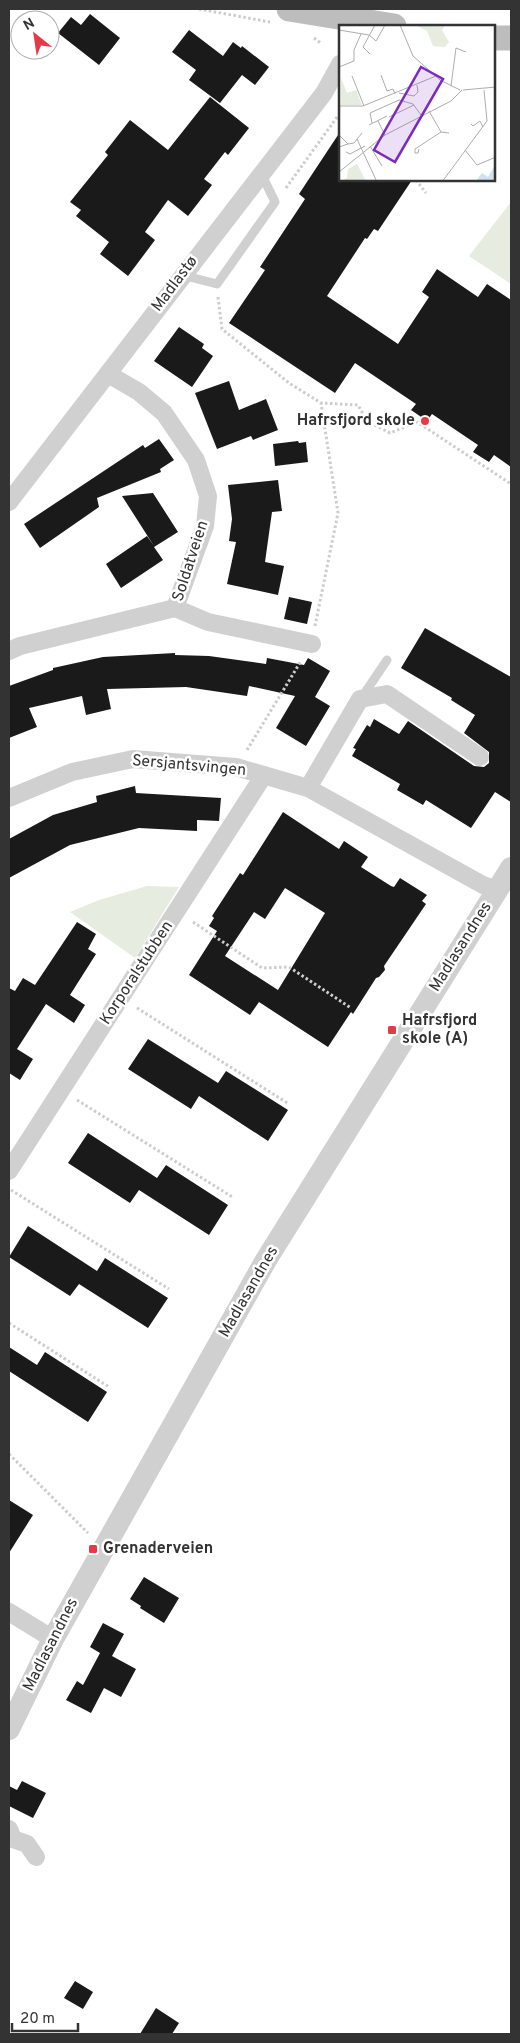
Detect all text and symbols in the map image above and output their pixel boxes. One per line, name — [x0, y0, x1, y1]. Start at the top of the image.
north arrow — [10, 10, 60, 60]
text: N — [21, 15, 38, 35]
inset map — [339, 25, 495, 181]
street label: Madlastø — [148, 252, 203, 316]
place label: Hafrsfjord skole — [297, 411, 415, 431]
marker: Hafrsfjord skole — [419, 415, 431, 427]
street label: Soldatveien — [169, 518, 213, 604]
street label: Sersjantsvingen — [131, 751, 247, 781]
street label: Madlasandnes — [425, 898, 497, 996]
street label: Korporalstubben — [96, 917, 178, 1029]
place label: Hafrsfjord skole (A) — [402, 1011, 477, 1049]
marker: Hafrsfjord skole (A) — [386, 1024, 398, 1036]
street label: Madlasandnes — [215, 1243, 283, 1341]
place label: Grenaderveien — [103, 1539, 213, 1559]
marker: Grenaderveien — [87, 1543, 99, 1555]
street label: Madlasandnes — [19, 1595, 83, 1695]
scale bar — [12, 2000, 79, 2032]
text: 20 m — [20, 2010, 55, 2029]

